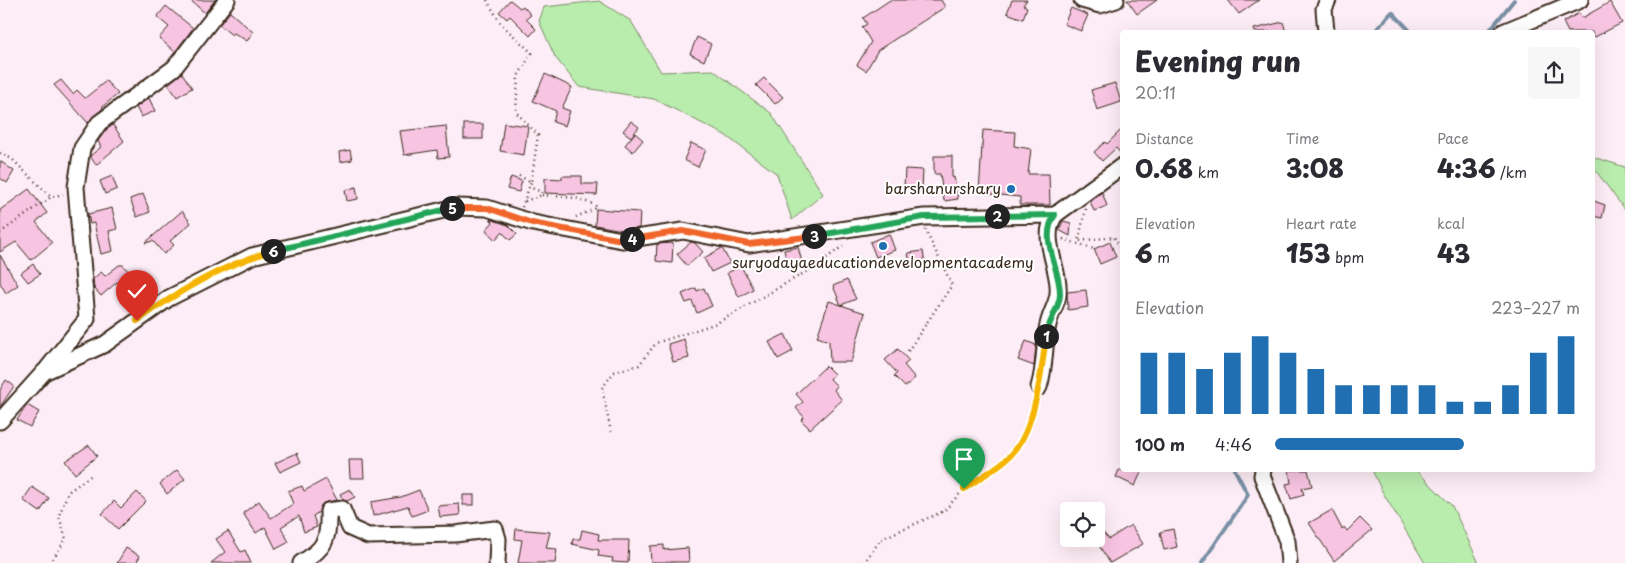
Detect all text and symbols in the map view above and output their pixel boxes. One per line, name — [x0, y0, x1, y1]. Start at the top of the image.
text: Evening run — [1135, 39, 1301, 82]
button: share — [1528, 47, 1580, 99]
text: 20:11 — [1135, 80, 1176, 104]
text: Distance — [1135, 128, 1194, 149]
text: Time — [1286, 128, 1319, 149]
text: Pace — [1437, 128, 1469, 149]
text: 0.68 — [1135, 149, 1193, 187]
text: 3:08 — [1286, 149, 1344, 187]
text: 4:36 — [1437, 149, 1496, 187]
text: km — [1193, 162, 1219, 183]
text: /km — [1496, 162, 1527, 183]
place label: barshanurshary — [885, 176, 1001, 199]
marker: barshanurshary — [1005, 183, 1017, 195]
pin: 5 — [440, 196, 464, 220]
text: 5 — [448, 198, 457, 219]
pin: 2 — [984, 204, 1010, 228]
text: 2 — [993, 206, 1002, 227]
text: Elevation — [1135, 213, 1195, 234]
text: Heart rate — [1286, 213, 1357, 234]
text: kcal — [1437, 213, 1465, 234]
pin: 3 — [802, 224, 826, 248]
pin: 4 — [620, 226, 644, 252]
text: 3 — [810, 226, 819, 247]
text: 4 — [628, 229, 637, 250]
text: 6 — [1135, 234, 1153, 272]
text: 153 — [1286, 234, 1331, 272]
text: 43 — [1437, 234, 1470, 272]
pin: 6 — [260, 238, 286, 264]
marker: suryodayaeducationdevelopmentacademy — [877, 240, 889, 252]
text: 6 — [269, 241, 278, 262]
text: m — [1153, 247, 1170, 268]
text: bpm — [1331, 247, 1364, 268]
place label: suryodayaeducationdevelopmentacademy — [732, 250, 1034, 273]
pin — [116, 270, 158, 321]
icon: check — [123, 277, 151, 305]
text: Elevation — [1135, 295, 1204, 319]
text: 223–227 m — [1491, 295, 1580, 319]
pin: 1 — [1034, 324, 1058, 348]
text: 1 — [1043, 326, 1050, 347]
text: 100 m — [1135, 432, 1185, 456]
text: 4:46 — [1215, 432, 1252, 456]
pin — [943, 438, 985, 489]
icon: arrive — [950, 445, 978, 473]
map controls — [1060, 502, 1105, 547]
button: locate — [1060, 502, 1105, 547]

